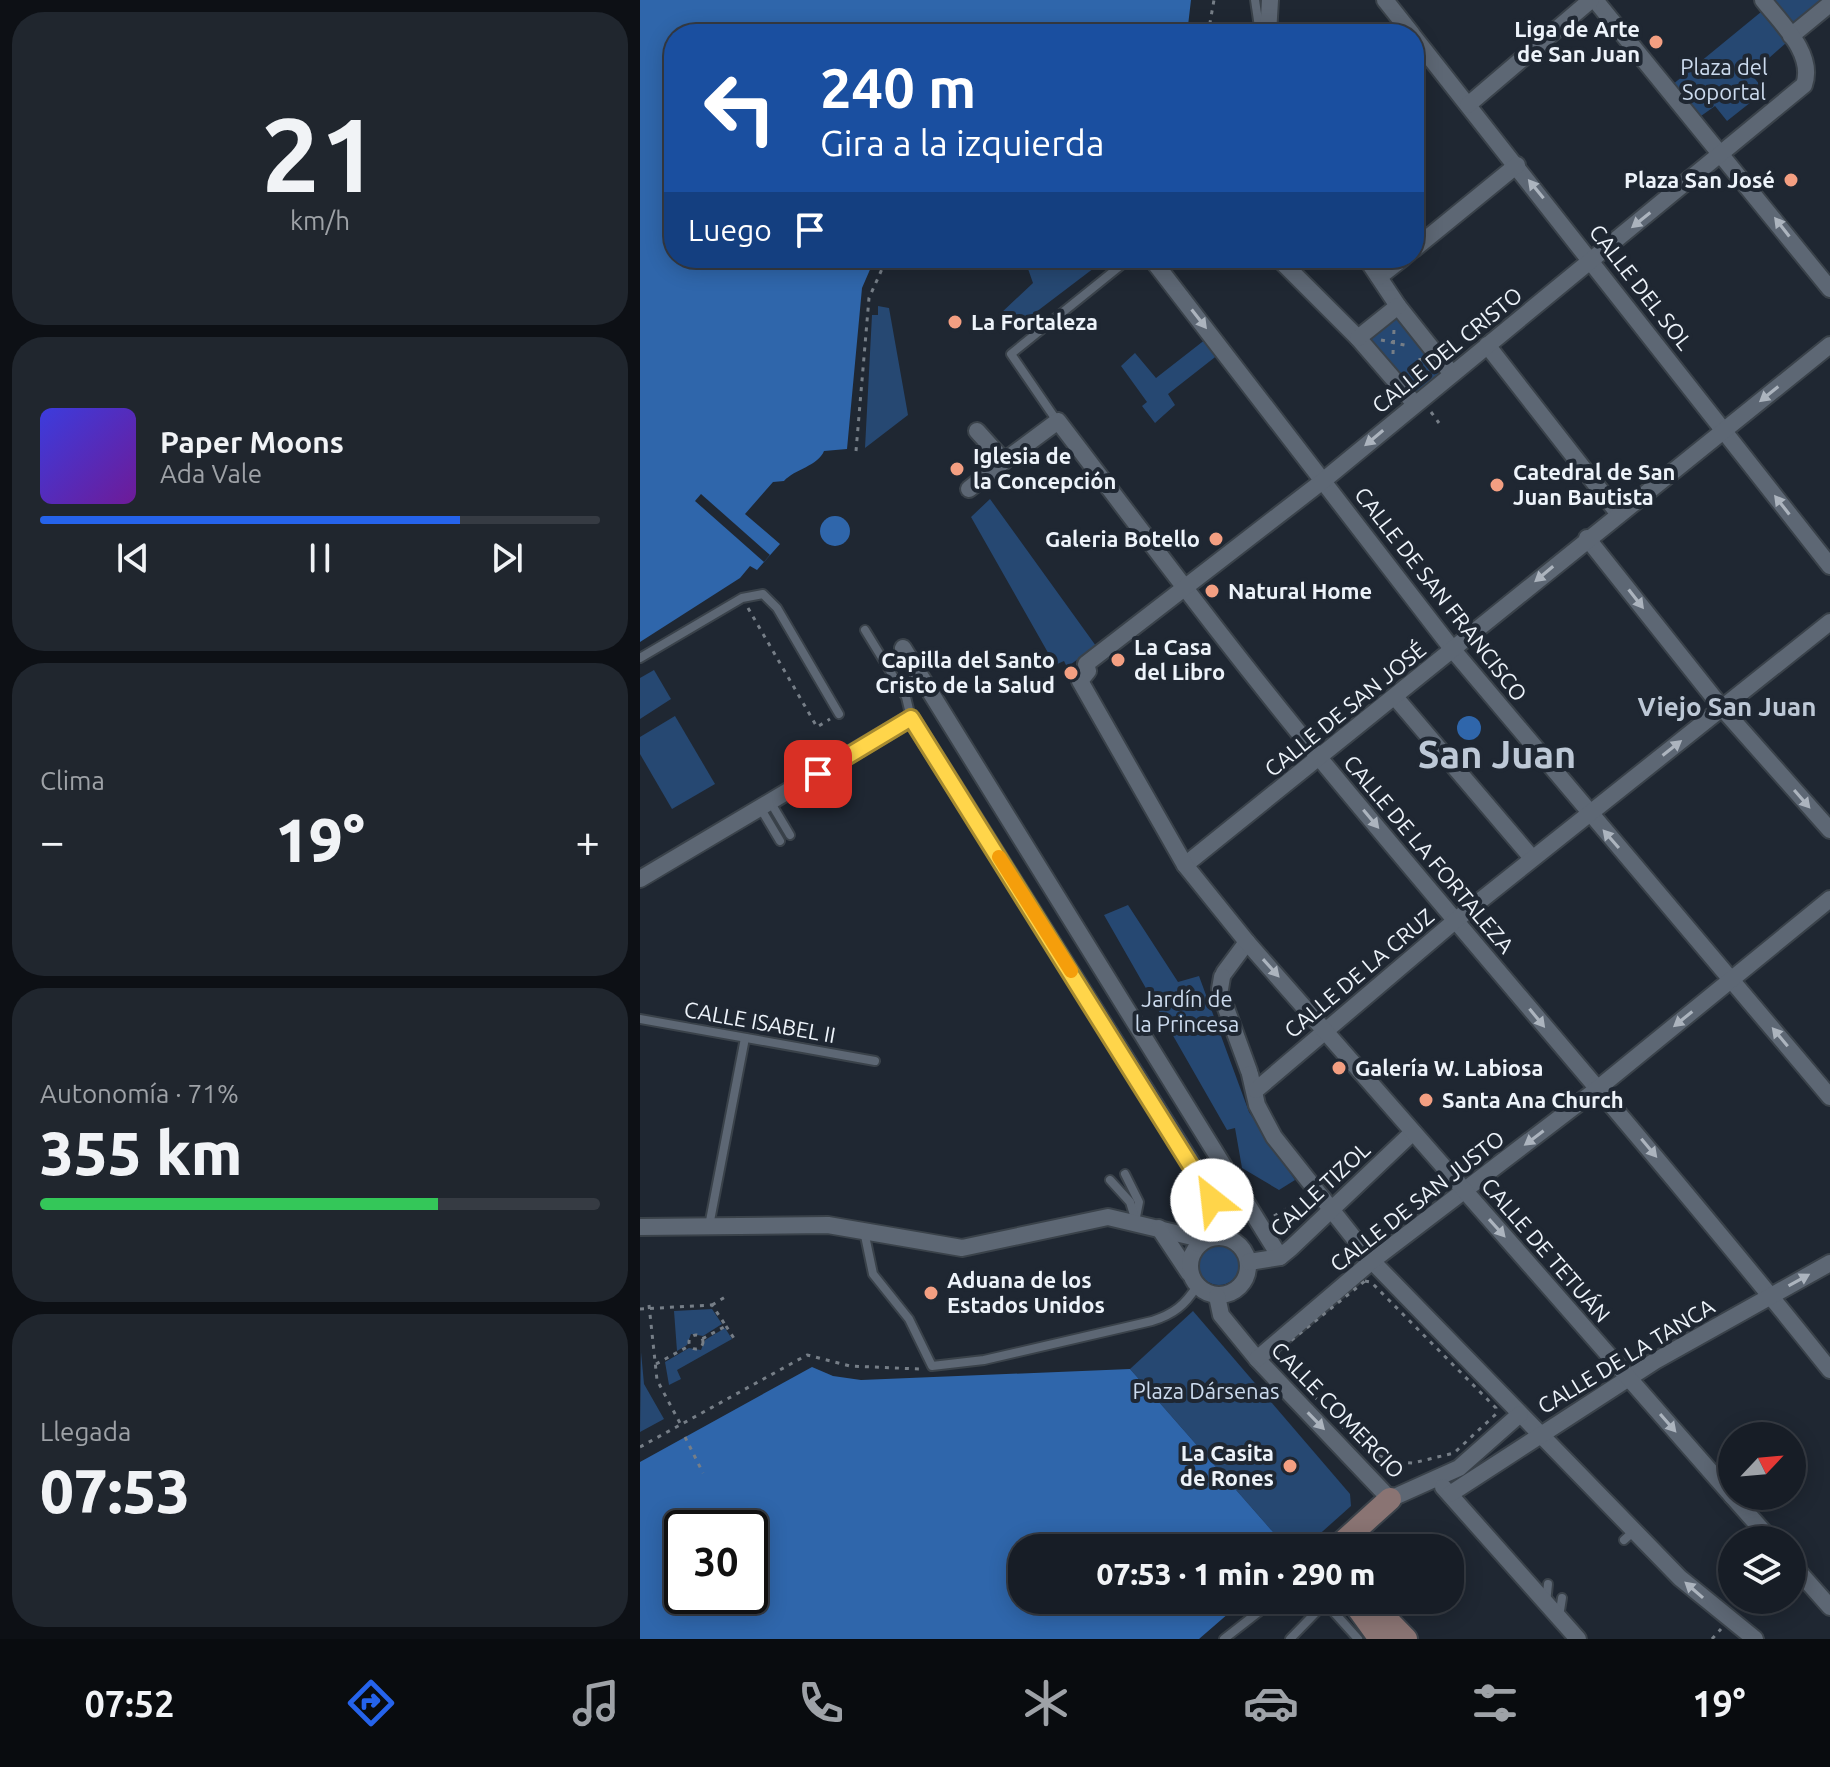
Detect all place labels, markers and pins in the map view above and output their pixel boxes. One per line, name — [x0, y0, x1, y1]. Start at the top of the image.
place label: Liga de Arte de San Juan — [1514, 16, 1640, 66]
marker: Liga de Arte de San Juan — [1647, 33, 1665, 51]
place label: Plaza San José — [1624, 167, 1775, 192]
marker: Plaza San José — [1782, 171, 1800, 189]
place label: La Fortaleza — [971, 309, 1098, 334]
marker: La Fortaleza — [946, 313, 964, 331]
place label: Iglesia de la Concepción — [973, 443, 1116, 493]
place label: Catedral de San Juan Bautista — [1513, 459, 1675, 509]
marker: Iglesia de la Concepción — [948, 460, 966, 478]
marker: Catedral de San Juan Bautista — [1488, 476, 1506, 494]
place label: Galeria Botello — [1045, 526, 1200, 551]
marker: Galeria Botello — [1207, 530, 1225, 548]
place label: Natural Home — [1228, 578, 1372, 603]
marker: Natural Home — [1203, 582, 1221, 600]
place label: La Casa del Libro — [1134, 634, 1225, 684]
place label: Capilla del Santo Cristo de la Salud — [875, 647, 1055, 697]
marker: La Casa del Libro — [1109, 651, 1127, 669]
marker: Capilla del Santo Cristo de la Salud — [1062, 664, 1080, 682]
pin — [784, 740, 852, 808]
place label: Galería W. Labiosa — [1355, 1055, 1543, 1080]
marker: Galería W. Labiosa — [1330, 1059, 1348, 1077]
place label: Santa Ana Church — [1442, 1087, 1624, 1112]
marker: Santa Ana Church — [1417, 1091, 1435, 1109]
place label: Aduana de los Estados Unidos — [947, 1267, 1105, 1317]
marker: Aduana de los Estados Unidos — [922, 1284, 940, 1302]
place label: La Casita de Rones — [1180, 1440, 1274, 1490]
marker: La Casita de Rones — [1281, 1457, 1299, 1475]

